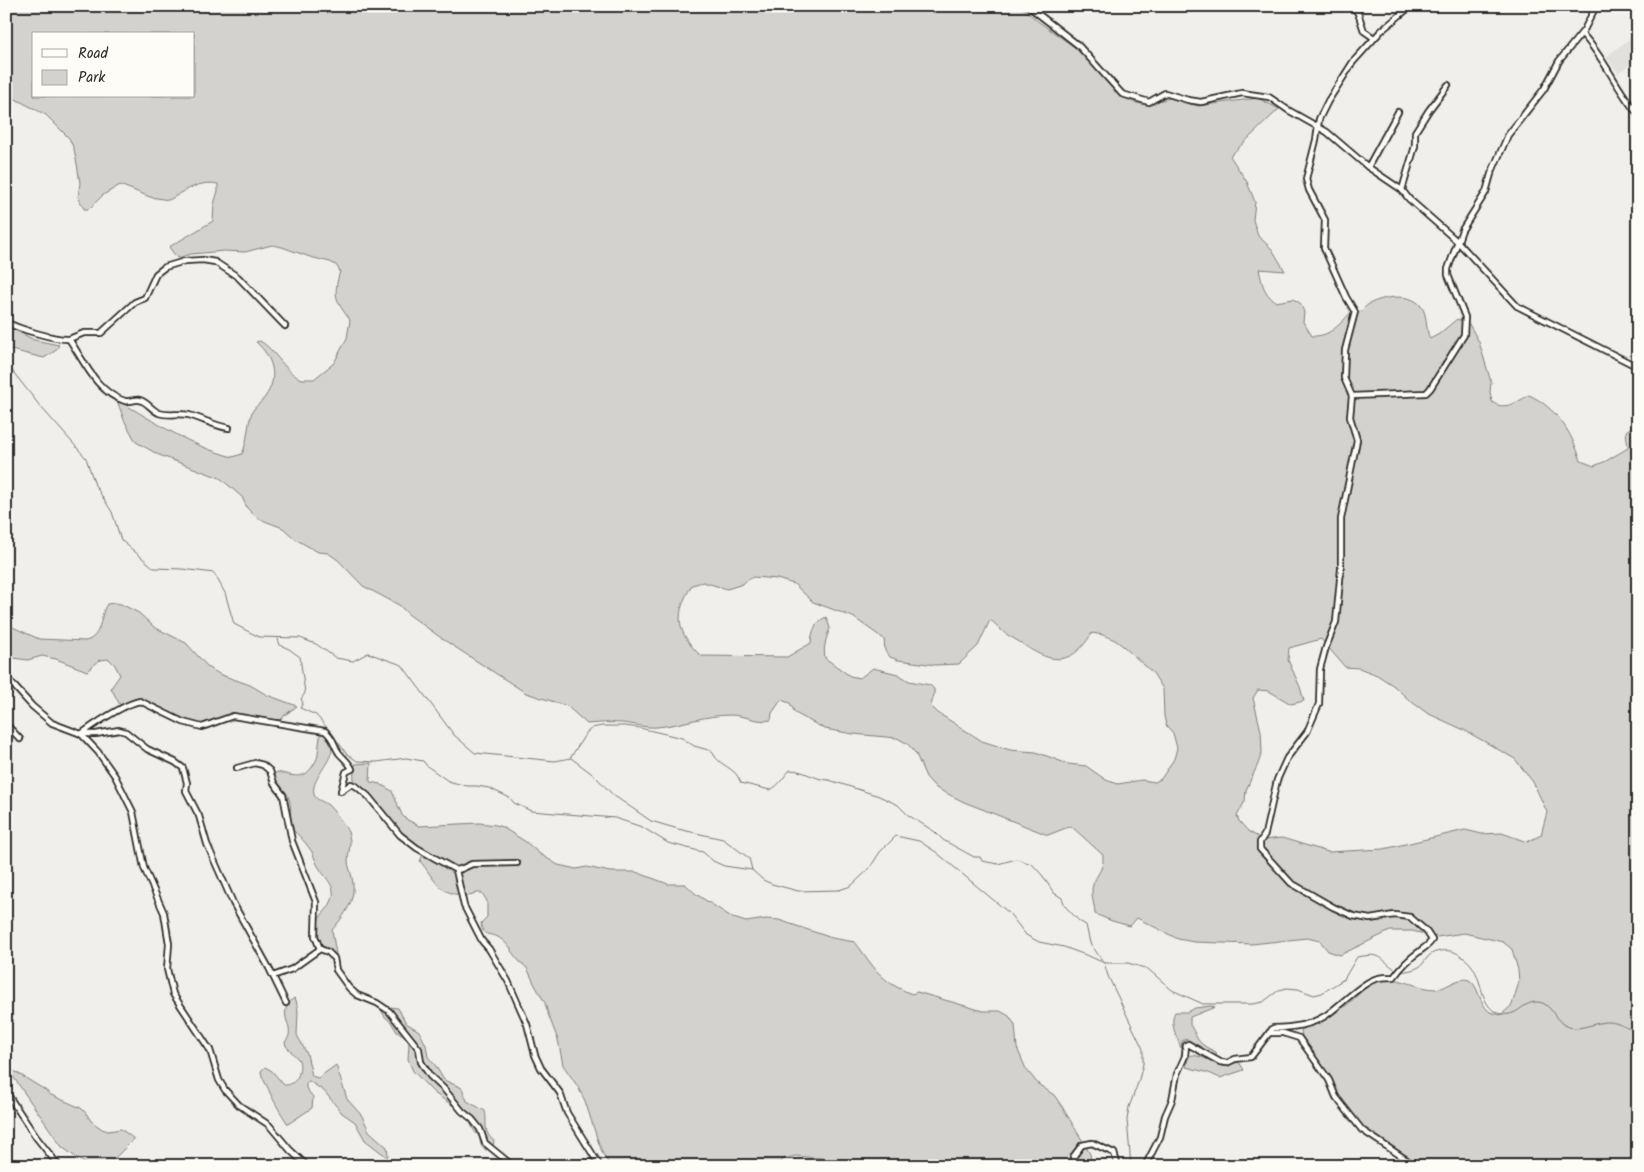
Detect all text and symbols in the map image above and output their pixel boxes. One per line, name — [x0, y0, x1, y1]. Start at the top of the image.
legend — [32, 32, 195, 98]
text: Road — [78, 42, 109, 66]
text: Park — [78, 66, 106, 90]

